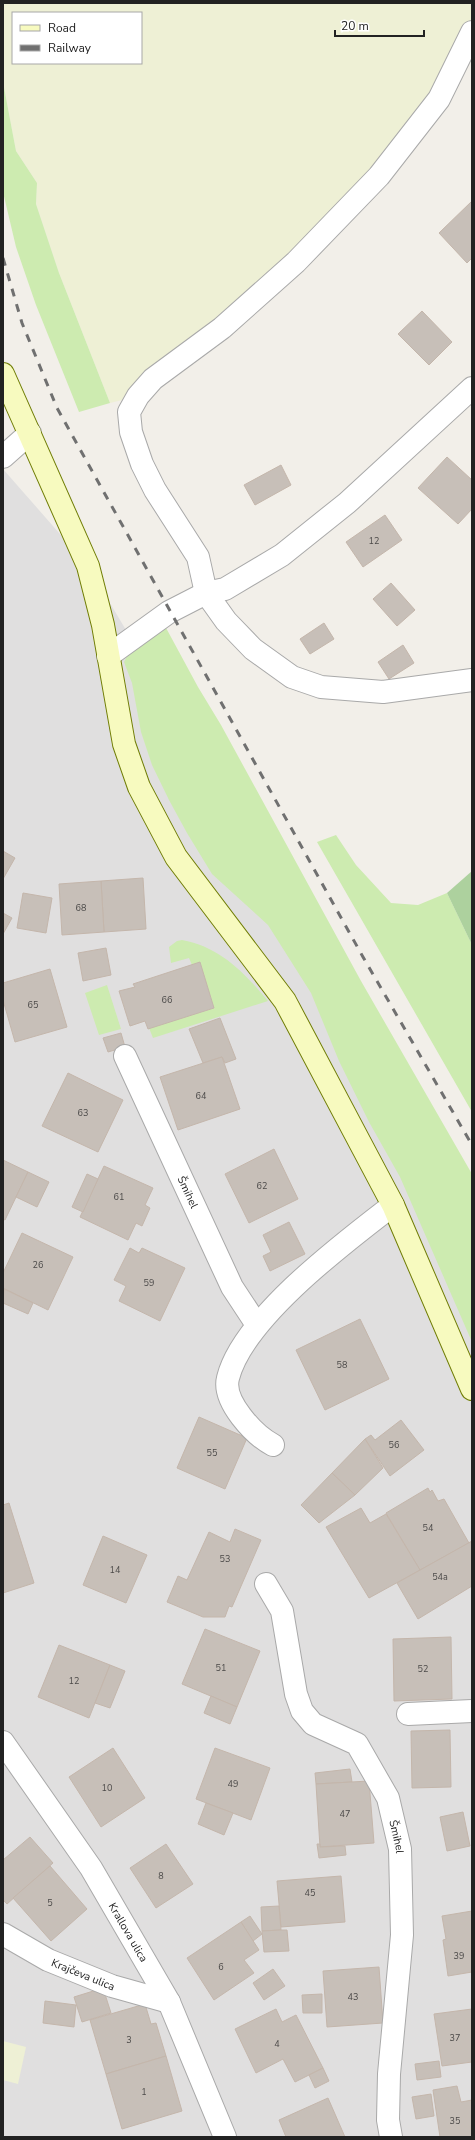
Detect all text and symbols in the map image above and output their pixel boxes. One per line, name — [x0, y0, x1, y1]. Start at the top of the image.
legend — [12, 12, 142, 64]
scale bar — [335, 12, 424, 38]
text: 20 m — [341, 18, 369, 34]
text: Road — [48, 20, 76, 36]
text: Railway — [48, 40, 92, 56]
house number: 12 — [369, 535, 379, 547]
house number: 68 — [76, 902, 86, 914]
house number: 66 — [162, 994, 172, 1006]
house number: 65 — [28, 999, 38, 1011]
house number: 64 — [196, 1090, 207, 1102]
house number: 63 — [78, 1107, 88, 1119]
street label: Šmihel — [174, 1173, 202, 1211]
house number: 62 — [257, 1180, 267, 1192]
house number: 61 — [114, 1191, 124, 1203]
house number: 26 — [33, 1259, 43, 1271]
house number: 59 — [144, 1277, 154, 1289]
house number: 58 — [337, 1359, 347, 1371]
house number: 56 — [389, 1439, 399, 1451]
house number: 55 — [207, 1447, 217, 1459]
house number: 54 — [423, 1522, 434, 1534]
house number: 53 — [220, 1553, 230, 1565]
house number: 14 — [110, 1564, 121, 1576]
house number: 54a — [432, 1571, 448, 1583]
house number: 51 — [216, 1662, 226, 1674]
house number: 52 — [418, 1663, 428, 1675]
house number: 12 — [69, 1675, 79, 1687]
house number: 49 — [228, 1778, 238, 1790]
house number: 10 — [102, 1782, 112, 1794]
house number: 47 — [340, 1808, 350, 1820]
street label: Šmihel — [386, 1818, 408, 1854]
house number: 8 — [158, 1870, 164, 1882]
house number: 45 — [305, 1887, 315, 1899]
house number: 5 — [47, 1897, 53, 1909]
street label: Krallova ulica — [105, 1900, 152, 1965]
house number: 39 — [454, 1950, 464, 1962]
street label: Krajčeva ulica — [49, 1955, 117, 1994]
house number: 6 — [218, 1961, 224, 1973]
house number: 43 — [348, 1991, 358, 2003]
house number: 37 — [450, 2032, 460, 2044]
house number: 3 — [126, 2034, 132, 2046]
house number: 4 — [274, 2038, 280, 2050]
house number: 1 — [141, 2086, 147, 2098]
house number: 35 — [450, 2115, 460, 2127]

